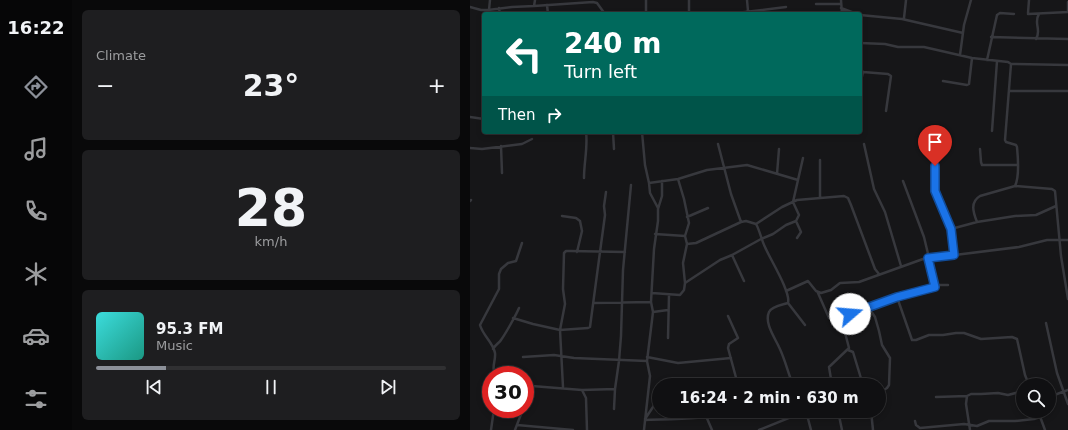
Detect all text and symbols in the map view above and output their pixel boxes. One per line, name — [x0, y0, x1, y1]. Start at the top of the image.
text: 16:22 — [7, 17, 65, 38]
text: 240 m — [564, 27, 661, 60]
icon: left — [498, 28, 550, 80]
text: Climate — [96, 48, 146, 63]
text: Turn left — [564, 61, 637, 82]
text: 23° — [243, 68, 299, 103]
icon: directions — [22, 73, 50, 101]
text: − — [96, 73, 114, 98]
text: + — [428, 73, 446, 98]
icon: right — [543, 104, 565, 126]
text: Then — [498, 106, 535, 124]
pin — [918, 125, 952, 166]
icon: arrive — [924, 131, 946, 153]
icon: music — [22, 135, 50, 163]
text: 28 — [235, 178, 307, 238]
icon: phone — [22, 197, 50, 225]
text: km/h — [255, 234, 287, 249]
icon: climate — [22, 260, 50, 288]
position arrow — [829, 293, 871, 335]
text: 95.3 FM — [156, 320, 223, 338]
icon: car — [22, 322, 50, 350]
text: Music — [156, 338, 193, 353]
speed limit sign: 30 — [482, 366, 534, 418]
icon: previous — [143, 376, 165, 398]
icon: pause — [260, 376, 282, 398]
icon: next — [377, 376, 399, 398]
map controls — [1016, 378, 1056, 418]
button: search — [1016, 378, 1056, 418]
icon: filters — [22, 385, 50, 413]
text: 16:24 · 2 min · 630 m — [679, 389, 859, 407]

